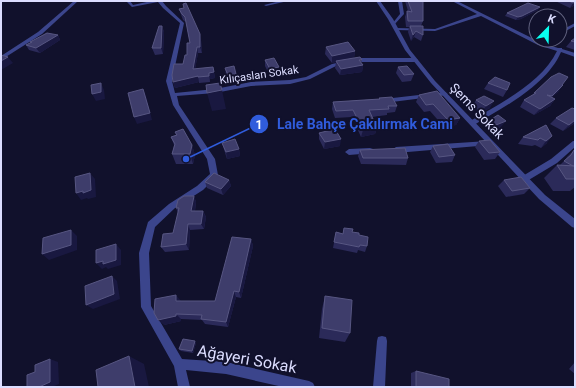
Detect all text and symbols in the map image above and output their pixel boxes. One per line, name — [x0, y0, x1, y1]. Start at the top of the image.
north arrow — [528, 8, 568, 48]
text: K — [546, 12, 558, 27]
street label: Kılıçaslan Sokak — [219, 63, 300, 87]
street label: Şems Sokak — [447, 80, 507, 142]
callout: Lale Bahçe Çakılırmak Cami — [249, 111, 461, 137]
text: Lale Bahçe Çakılırmak Cami — [277, 116, 453, 132]
text: 1 — [256, 118, 262, 132]
street label: Ağayeri Sokak — [196, 341, 299, 377]

